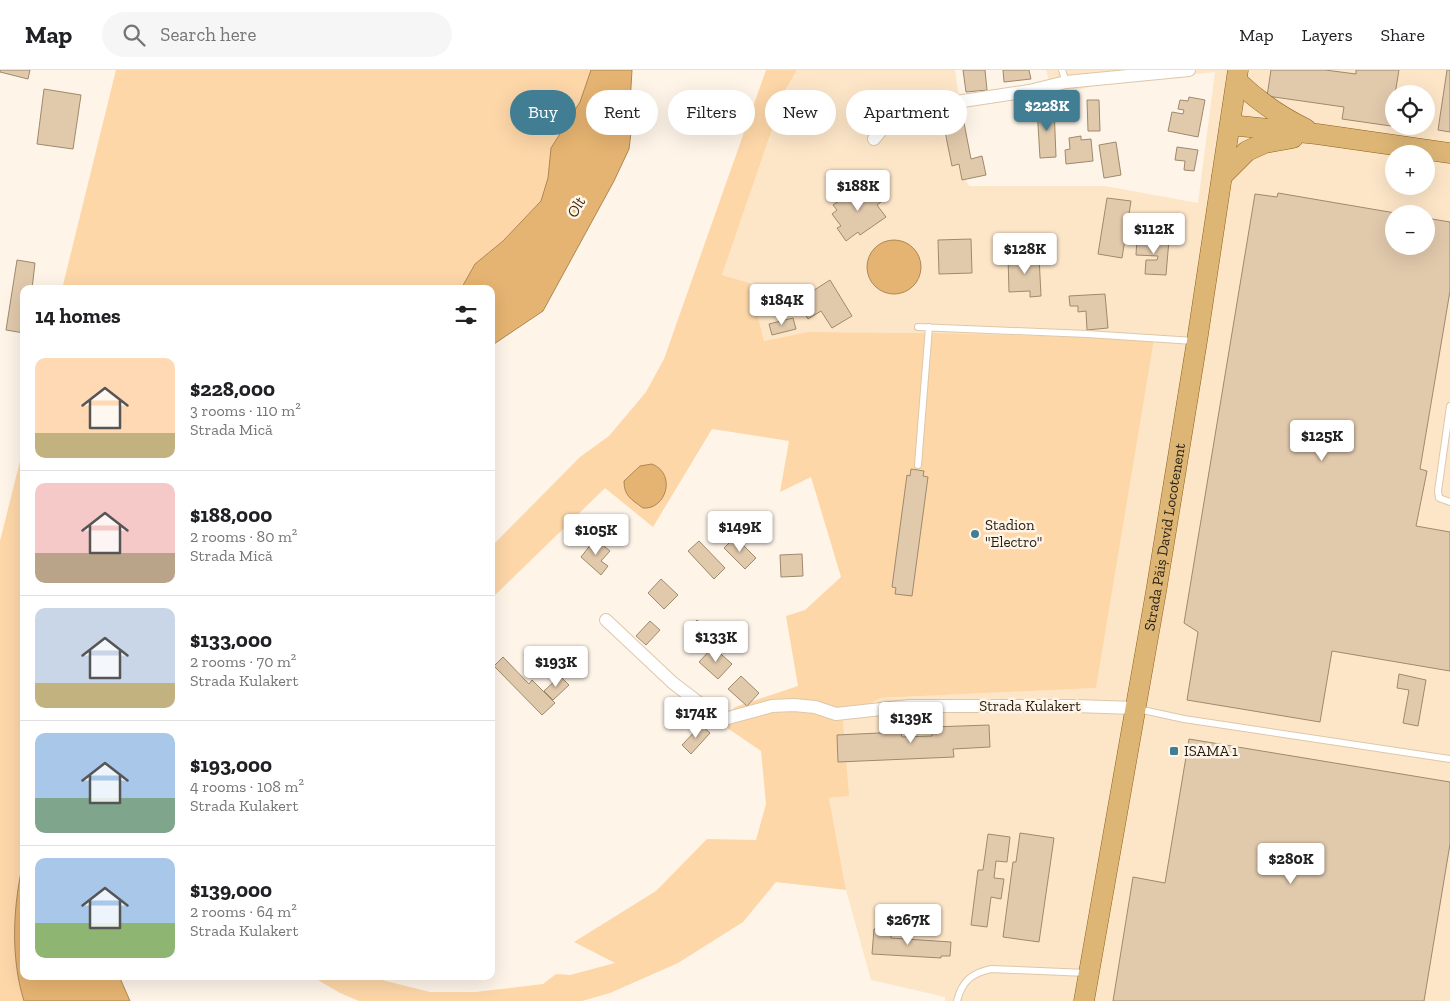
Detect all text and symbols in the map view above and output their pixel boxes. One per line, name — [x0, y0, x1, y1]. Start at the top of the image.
search box — [102, 12, 452, 57]
text: Map — [25, 20, 72, 49]
icon: search — [120, 21, 148, 49]
text: Search here — [160, 23, 257, 46]
text: Map — [1239, 24, 1274, 46]
text: Layers — [1302, 24, 1353, 46]
text: Share — [1381, 24, 1425, 46]
map controls — [1385, 85, 1435, 255]
button: locate — [1385, 85, 1435, 135]
chip: Buy — [510, 90, 576, 135]
chip: Rent — [586, 90, 658, 135]
chip: Filters — [668, 90, 755, 135]
chip: New — [765, 90, 836, 135]
chip: Apartment — [846, 90, 967, 135]
pin: $228K — [1012, 90, 1082, 132]
text: $228K — [1025, 96, 1069, 115]
button: + — [1385, 145, 1435, 195]
pin: $188K — [823, 170, 893, 212]
text: $188K — [837, 176, 879, 195]
water label: Olt — [563, 193, 590, 221]
button: − — [1385, 205, 1435, 255]
pin: $112K — [1119, 212, 1189, 255]
text: $112K — [1134, 219, 1174, 238]
pin: $128K — [990, 232, 1060, 275]
text: $128K — [1004, 239, 1046, 258]
pin: $184K — [747, 284, 817, 326]
text: $184K — [761, 290, 803, 309]
icon: filters — [452, 301, 480, 329]
text: 14 homes — [35, 303, 121, 328]
text: $228,000 — [190, 376, 275, 401]
icon: home — [75, 378, 135, 438]
text: 3 rooms · 110 m² — [190, 401, 301, 420]
text: Strada Mică — [190, 420, 273, 439]
pin: $125K — [1287, 420, 1357, 462]
text: $125K — [1301, 426, 1343, 445]
street label: Strada Păiș David Locotenent — [1140, 441, 1189, 632]
text: $188,000 — [190, 502, 272, 527]
icon: home — [75, 503, 135, 563]
pin: $149K — [705, 510, 775, 553]
pin: $105K — [561, 514, 631, 556]
place label: Stadion "Electro" — [985, 516, 1042, 551]
text: $149K — [719, 517, 761, 536]
text: $105K — [575, 520, 617, 539]
text: 2 rooms · 80 m² — [190, 527, 297, 546]
marker: Stadion "Electro" — [969, 528, 981, 540]
text: Strada Mică — [190, 546, 273, 565]
pin: $133K — [681, 620, 751, 663]
text: $133,000 — [190, 627, 272, 652]
text: $133K — [695, 627, 737, 646]
icon: home — [75, 628, 135, 688]
pin: $193K — [521, 646, 591, 688]
text: 2 rooms · 70 m² — [190, 652, 296, 671]
text: $193K — [535, 652, 577, 671]
text: Strada Kulakert — [190, 671, 298, 690]
pin: $174K — [661, 696, 731, 739]
street label: Strada Kulakert — [979, 697, 1081, 715]
pin: $139K — [876, 702, 946, 744]
text: $174K — [675, 703, 717, 722]
text: $139K — [890, 708, 932, 727]
place label: ISAMA 1 — [1184, 742, 1238, 760]
marker: ISAMA 1 — [1168, 745, 1180, 757]
text: $193,000 — [190, 752, 272, 777]
icon: home — [75, 753, 135, 813]
text: 4 rooms · 108 m² — [190, 777, 304, 796]
text: Strada Kulakert — [190, 796, 298, 815]
pin: $280K — [1256, 842, 1326, 885]
text: $280K — [1268, 849, 1314, 868]
text: $139,000 — [190, 877, 272, 902]
icon: home — [75, 878, 135, 938]
text: 2 rooms · 64 m² — [190, 902, 297, 921]
pin: $267K — [873, 904, 943, 946]
text: $267K — [886, 910, 930, 929]
text: Strada Kulakert — [190, 921, 298, 940]

